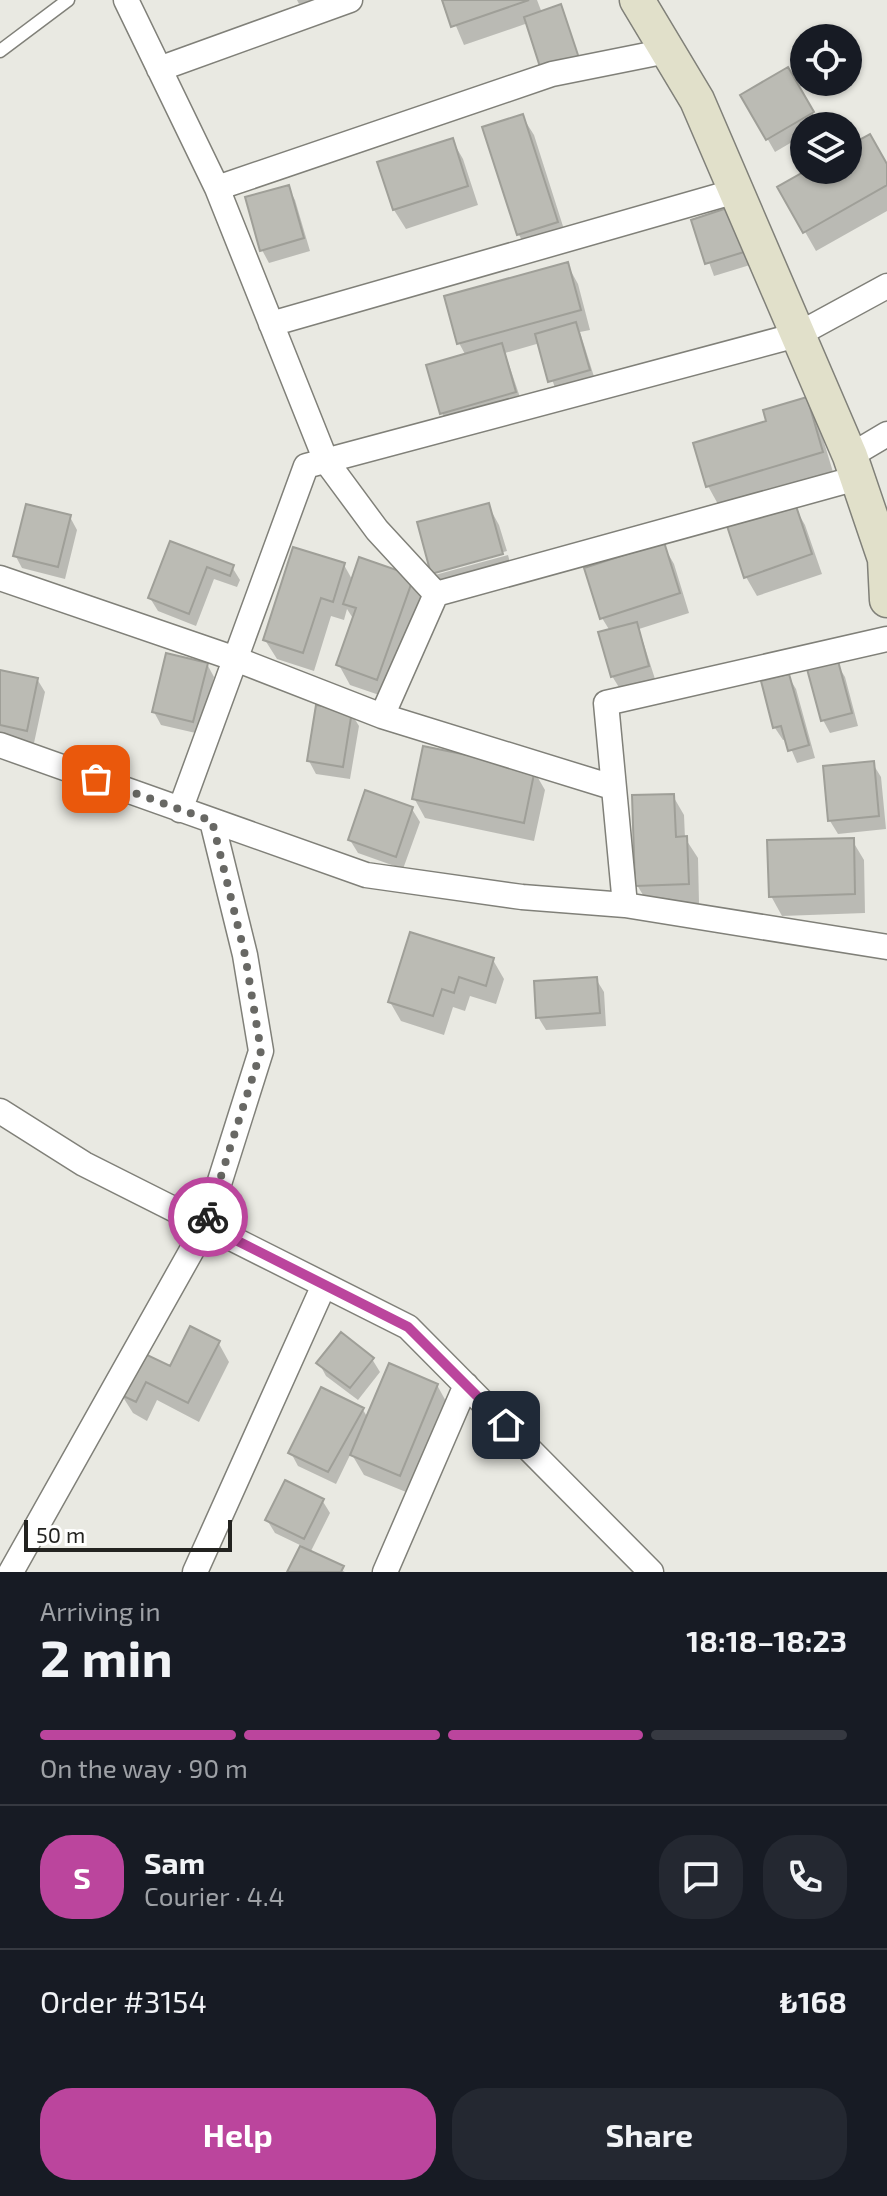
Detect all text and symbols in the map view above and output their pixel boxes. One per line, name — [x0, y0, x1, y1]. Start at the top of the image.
map controls — [790, 24, 862, 184]
button: locate — [790, 24, 862, 96]
button: layers — [790, 112, 862, 184]
pin — [62, 745, 130, 813]
icon: bag — [74, 757, 118, 801]
courier — [168, 1177, 248, 1257]
icon: bike — [186, 1195, 230, 1239]
pin — [472, 1391, 540, 1459]
icon: home — [484, 1403, 528, 1447]
scale bar — [24, 1516, 232, 1552]
text: 50 m — [36, 1521, 85, 1547]
text: Arriving in — [40, 1595, 161, 1626]
text: 18:18–18:23 — [686, 1622, 847, 1658]
text: 2 min — [40, 1625, 173, 1687]
text: On the way · 90 m — [40, 1752, 248, 1783]
button: chat — [659, 1835, 743, 1919]
button: phone — [763, 1835, 847, 1919]
text: Sam — [144, 1844, 205, 1880]
text: S — [73, 1859, 91, 1895]
text: Courier · 4.4 — [144, 1880, 285, 1911]
text: Order #3154 — [40, 1983, 207, 2019]
text: ₺168 — [780, 1983, 847, 2019]
button: Help — [40, 2088, 436, 2180]
button: Share — [452, 2088, 847, 2180]

